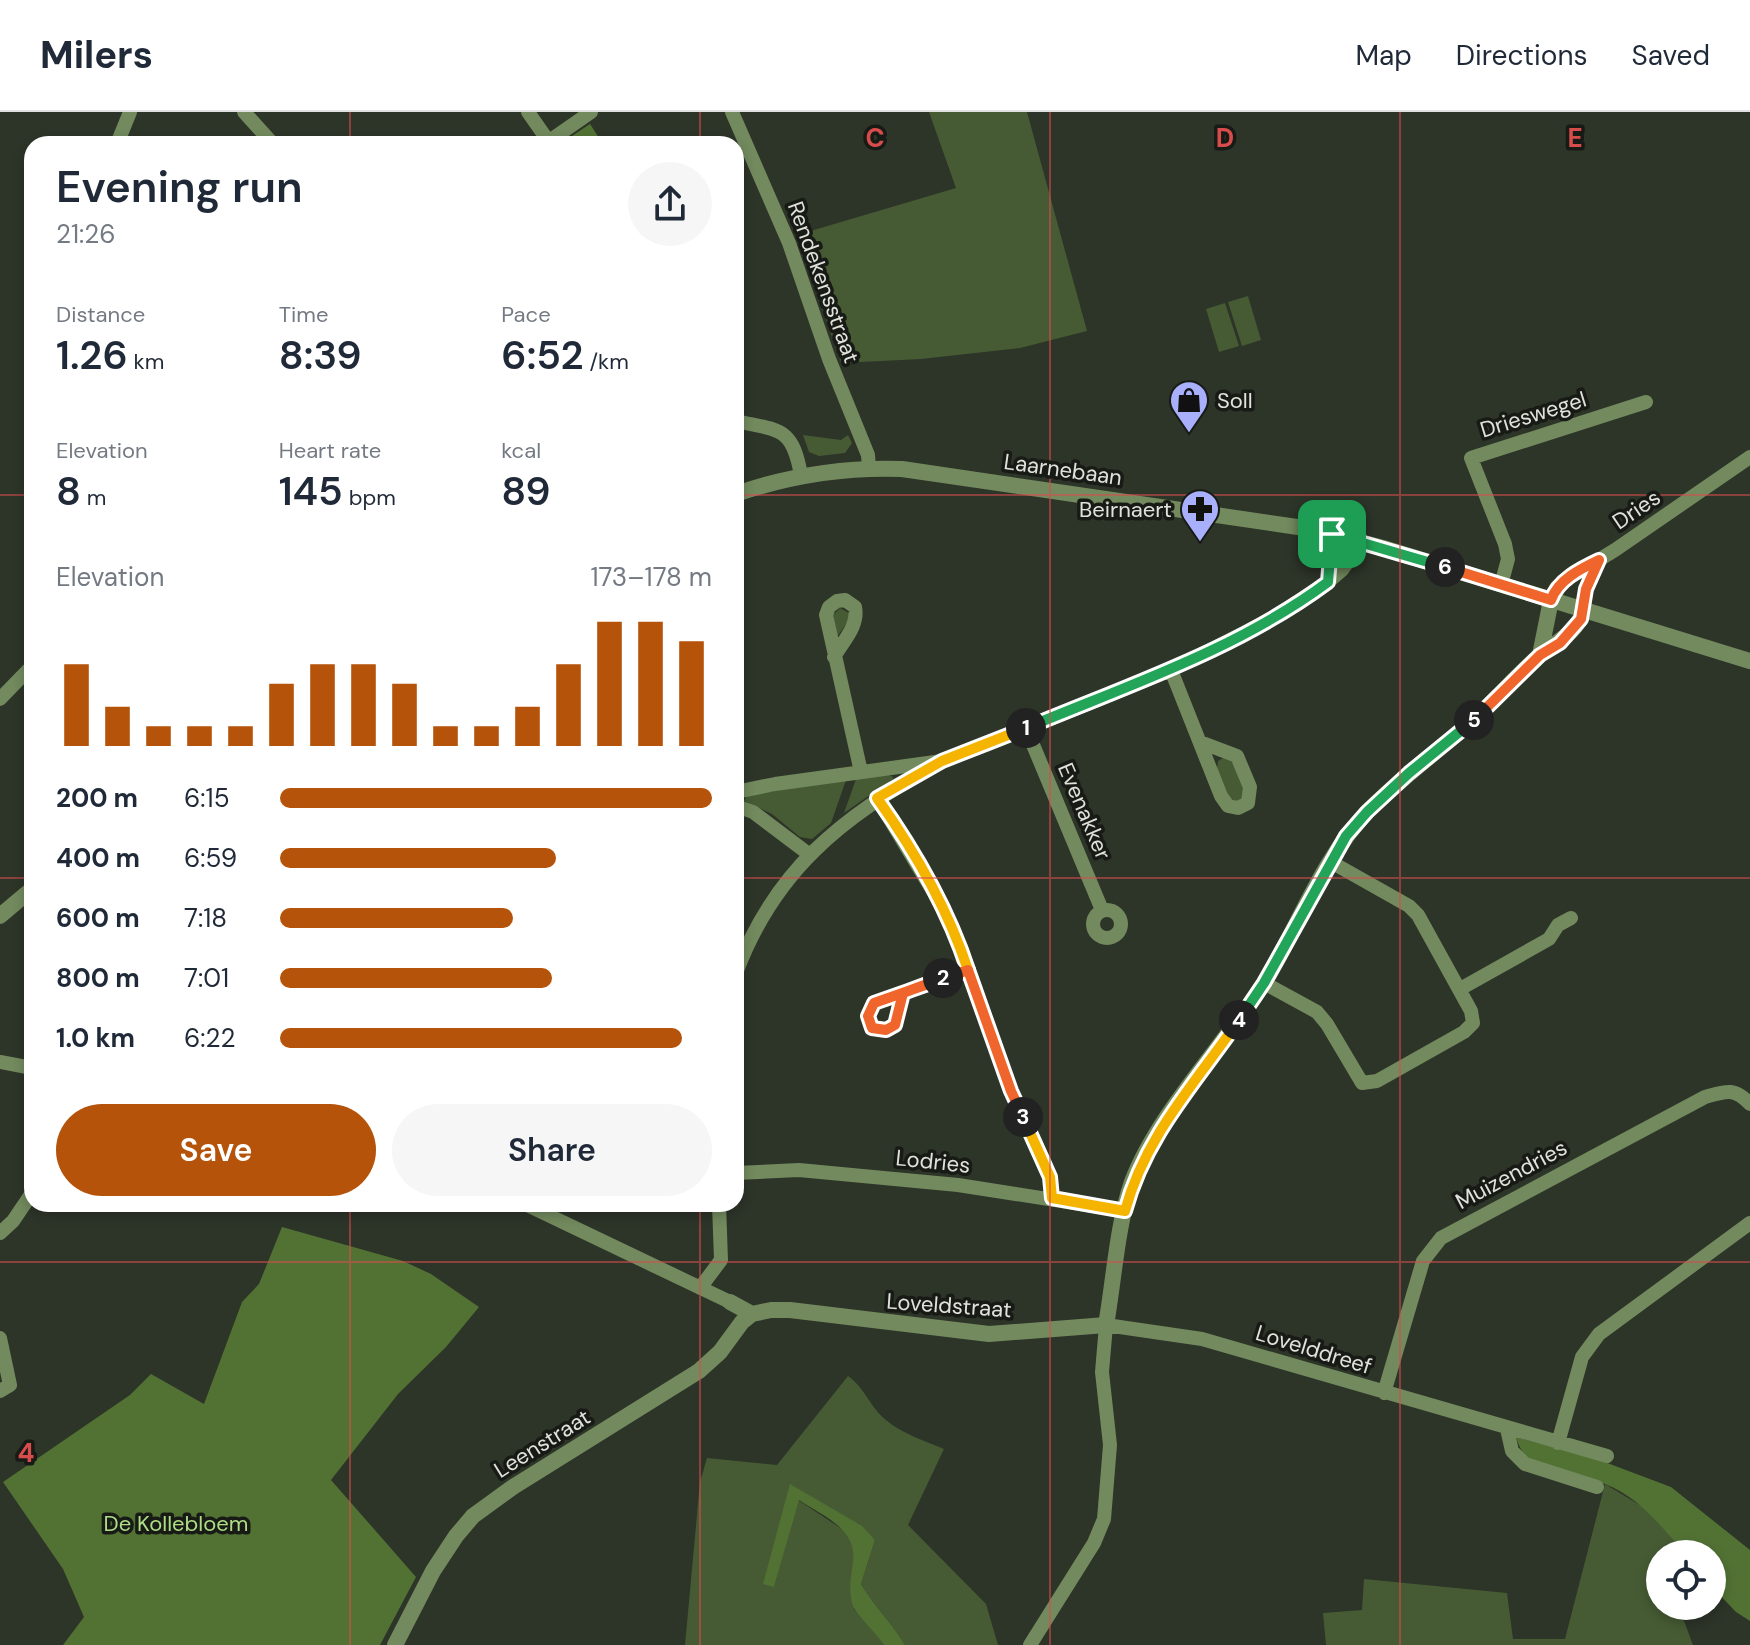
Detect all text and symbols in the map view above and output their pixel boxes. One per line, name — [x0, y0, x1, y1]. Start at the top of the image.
text: Milers — [40, 30, 153, 80]
text: Map — [1355, 37, 1412, 74]
text: Directions — [1456, 37, 1588, 74]
text: Saved — [1632, 37, 1710, 74]
text: C — [865, 121, 885, 155]
text: D — [1216, 121, 1234, 155]
text: E — [1567, 121, 1583, 155]
text: Evening run — [56, 158, 303, 216]
button: share — [628, 162, 712, 246]
street label: Rendekensstraat — [781, 197, 866, 367]
text: 21:26 — [56, 217, 116, 251]
text: Distance — [56, 300, 145, 329]
text: Time — [279, 300, 328, 329]
text: Pace — [501, 300, 551, 329]
text: 1.26 — [56, 329, 128, 381]
text: 8:39 — [279, 329, 362, 381]
text: 6:52 — [501, 329, 584, 381]
text: km — [128, 347, 164, 376]
text: /km — [584, 347, 629, 376]
shop icon: Soll — [1168, 379, 1210, 434]
street label: Drieswegel — [1476, 385, 1590, 444]
place label: Soll — [1217, 386, 1253, 415]
text: Elevation — [56, 436, 148, 465]
text: Heart rate — [279, 436, 381, 465]
text: kcal — [501, 436, 541, 465]
street label: Laarnebaan — [1002, 447, 1124, 492]
text: 8 — [56, 465, 81, 517]
text: 145 — [279, 465, 343, 517]
text: 89 — [501, 465, 551, 517]
text: m — [81, 483, 106, 512]
text: bpm — [343, 483, 396, 512]
street label: Dries — [1607, 483, 1666, 536]
pharmacy icon: Beirnaert — [1179, 488, 1221, 543]
place label: Beirnaert — [1079, 495, 1172, 524]
pin — [1298, 500, 1366, 568]
icon: arrive — [1310, 512, 1354, 556]
pin: 6 — [1425, 547, 1465, 587]
text: 6 — [1438, 552, 1452, 581]
text: Elevation — [56, 560, 164, 594]
text: 173–178 m — [590, 560, 712, 594]
pin: 5 — [1454, 700, 1494, 740]
text: 5 — [1467, 705, 1481, 734]
pin: 1 — [1006, 708, 1046, 748]
text: 1 — [1022, 713, 1030, 742]
street label: Evenakker — [1051, 758, 1118, 864]
text: 200 m — [56, 781, 138, 815]
text: 6:15 — [184, 781, 230, 815]
text: 400 m — [56, 841, 140, 875]
text: 6:59 — [184, 841, 237, 875]
text: 600 m — [56, 901, 140, 935]
text: 7:18 — [184, 901, 227, 935]
pin: 2 — [923, 958, 963, 998]
text: 800 m — [56, 961, 140, 995]
text: 7:01 — [184, 961, 229, 995]
text: 2 — [937, 963, 949, 992]
pin: 4 — [1219, 1000, 1259, 1040]
text: 4 — [1232, 1005, 1246, 1034]
text: 1.0 km — [56, 1021, 135, 1055]
text: 6:22 — [184, 1021, 236, 1055]
pin: 3 — [1003, 1097, 1043, 1137]
text: 3 — [1016, 1102, 1030, 1131]
button: Save — [56, 1104, 376, 1196]
button: Share — [392, 1104, 712, 1196]
street label: Muizendries — [1450, 1133, 1572, 1216]
street label: Lodries — [894, 1143, 972, 1180]
street label: Loveldstraat — [885, 1287, 1013, 1324]
street label: Lovelddreef — [1252, 1318, 1375, 1381]
street label: Leenstraat — [489, 1402, 596, 1484]
text: 4 — [18, 1436, 34, 1470]
park label: De Kollebloem — [104, 1509, 248, 1538]
map controls — [1646, 1540, 1726, 1620]
button: locate — [1646, 1540, 1726, 1620]

